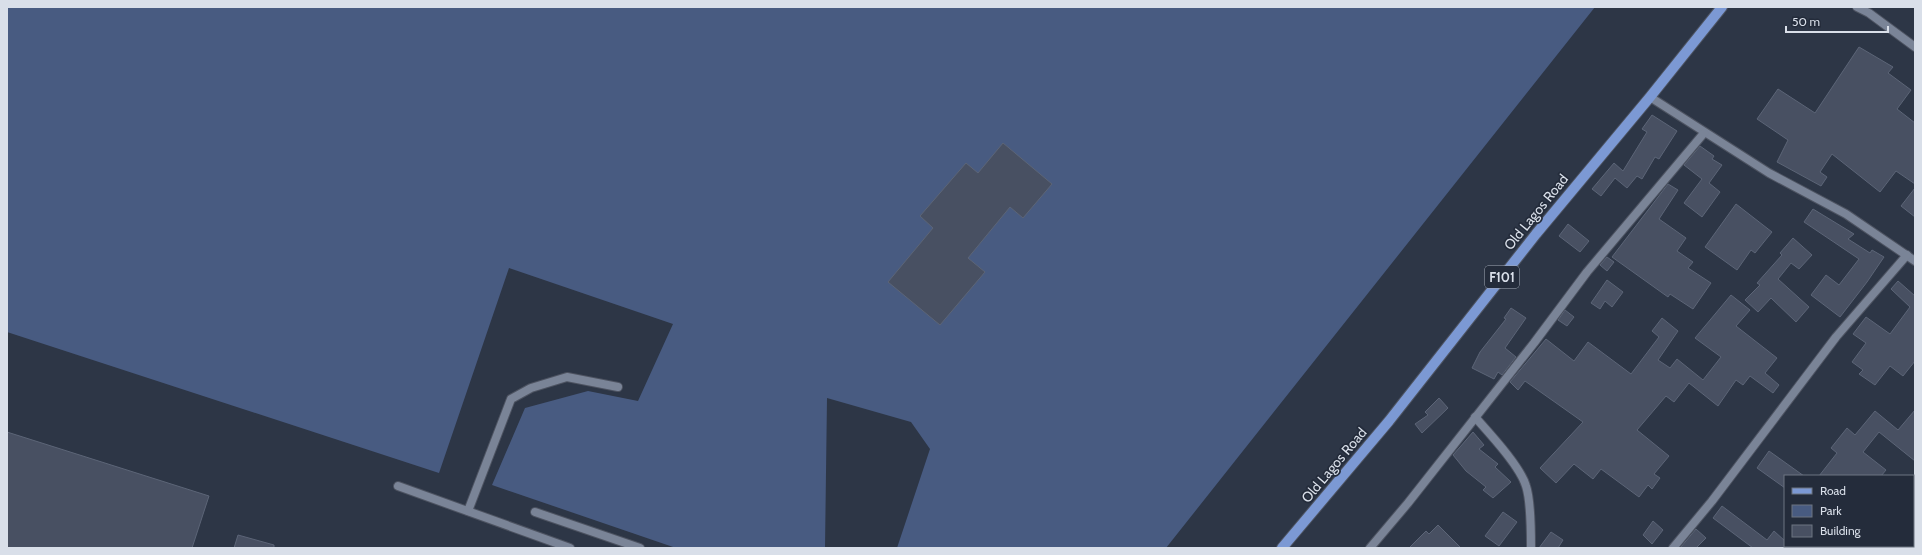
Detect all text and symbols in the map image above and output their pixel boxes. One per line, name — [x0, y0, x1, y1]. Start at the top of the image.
scale bar — [1786, 8, 1888, 34]
text: 50 m — [1792, 14, 1820, 29]
street label: Old Lagos Road — [1500, 170, 1572, 254]
road number: F101 — [1485, 266, 1519, 288]
street label: Old Lagos Road — [1297, 424, 1371, 506]
legend — [1784, 475, 1914, 547]
text: Road — [1820, 483, 1846, 498]
text: Park — [1820, 503, 1842, 518]
text: Building — [1820, 523, 1862, 538]

